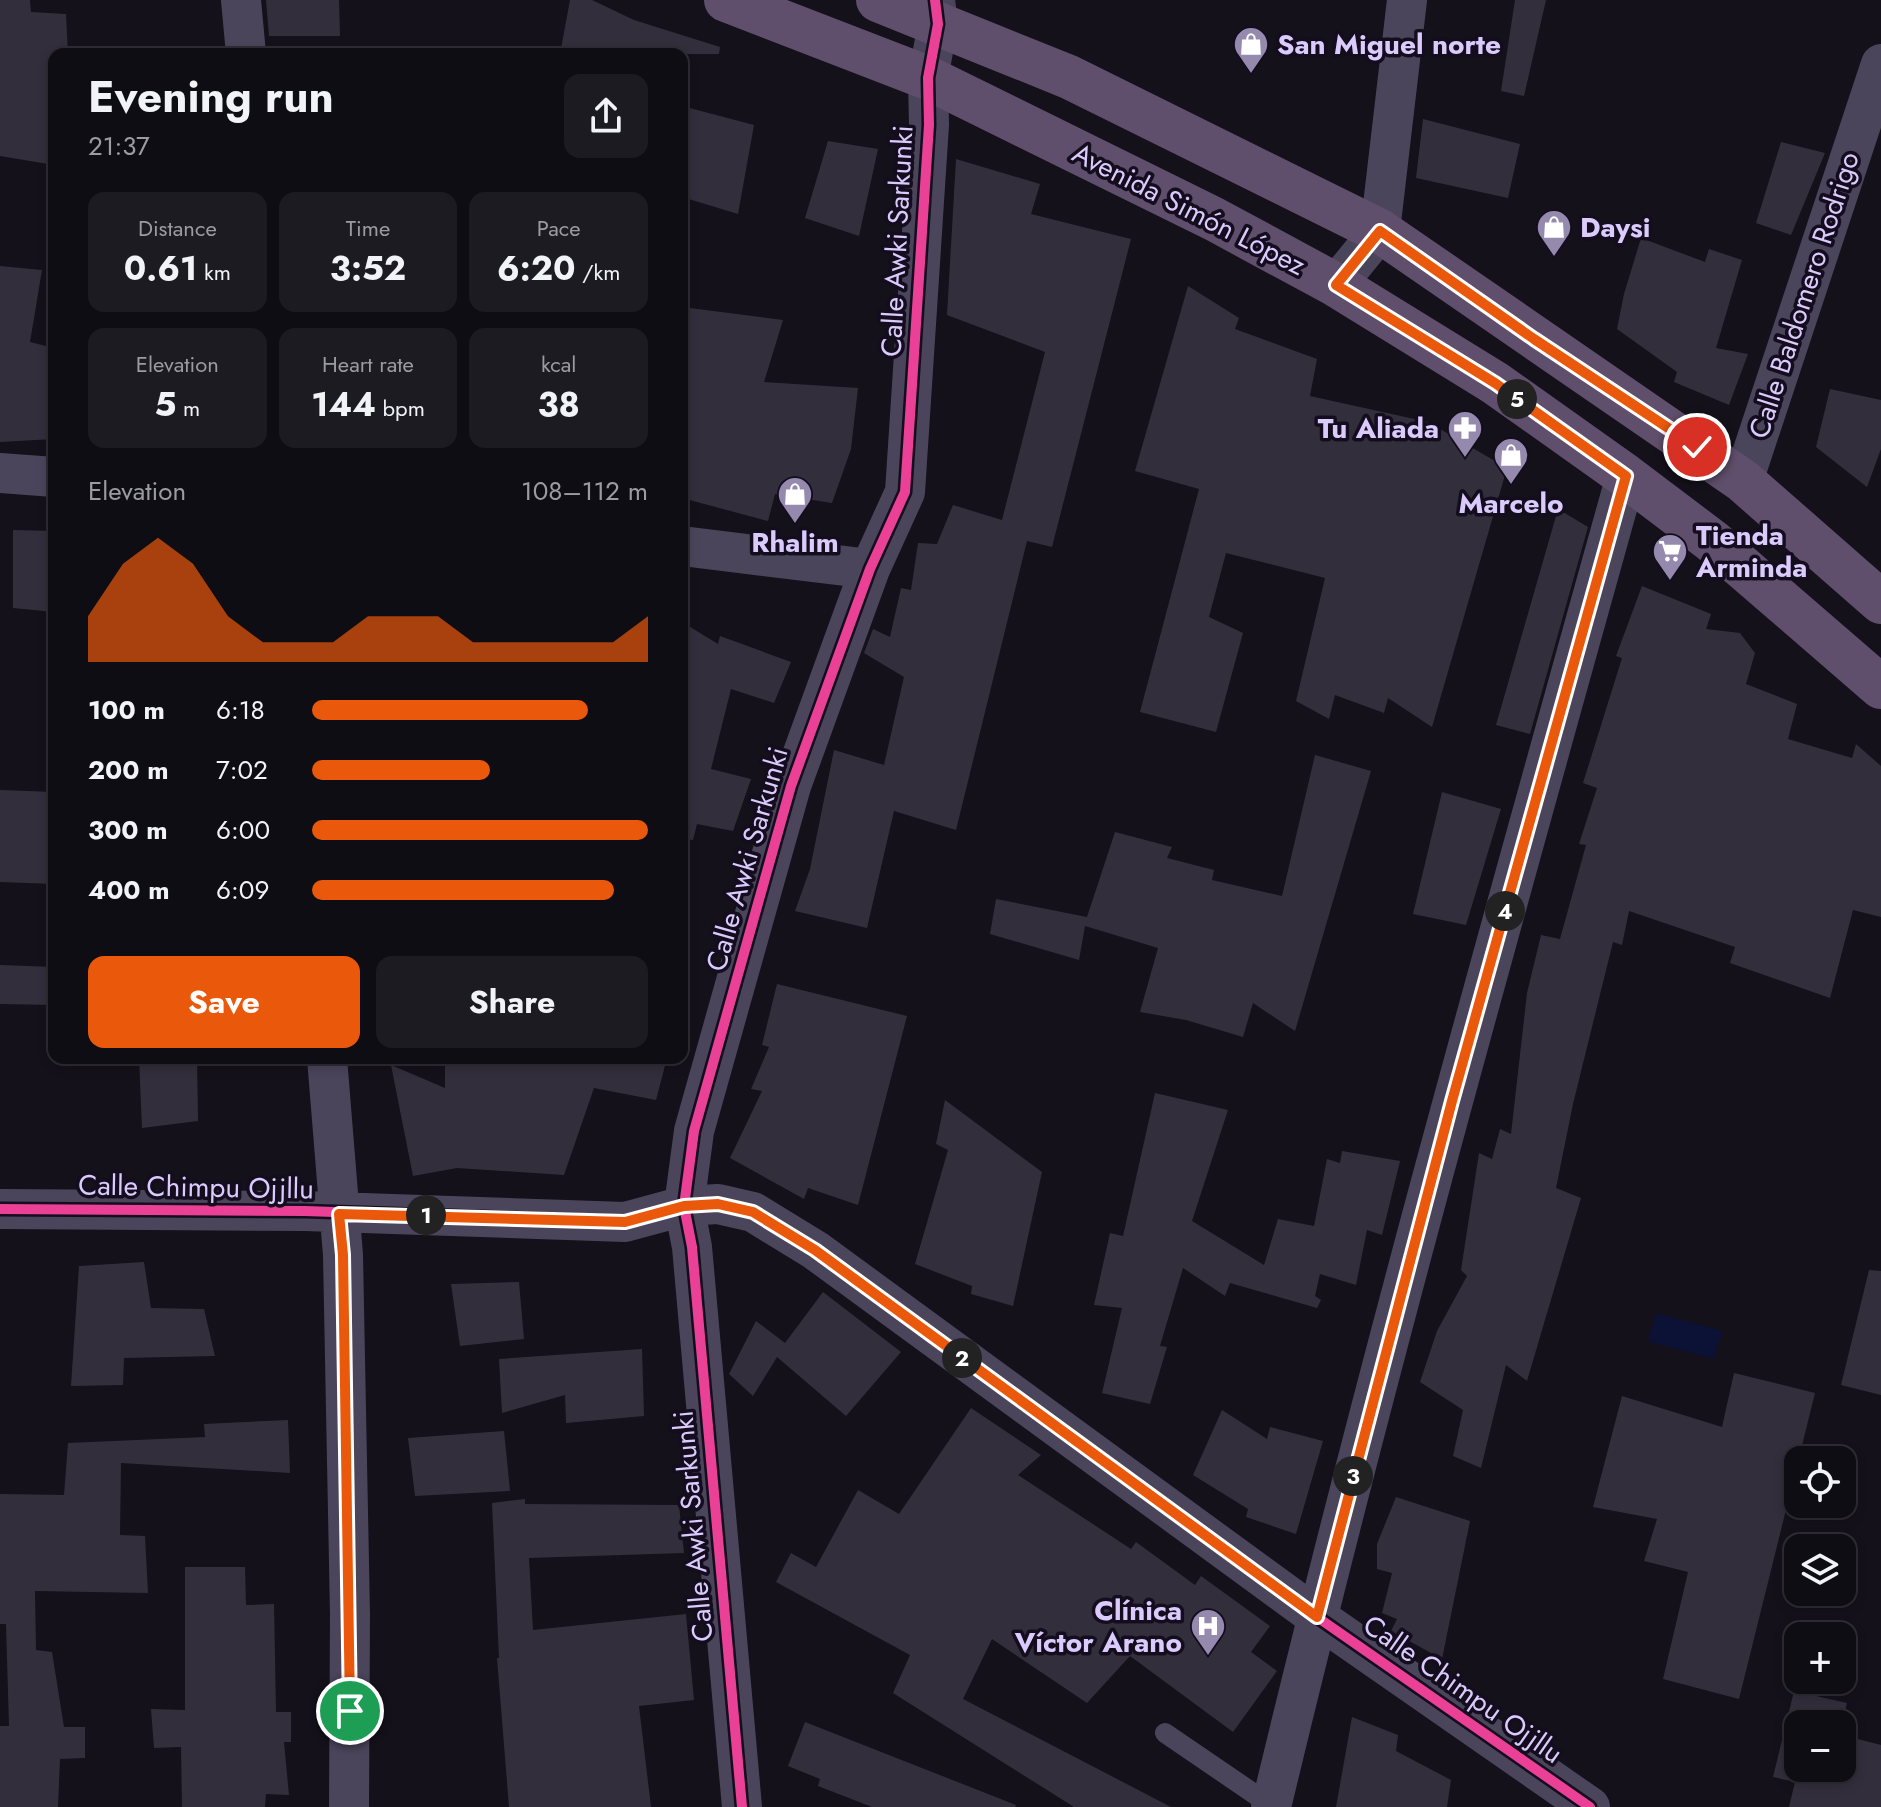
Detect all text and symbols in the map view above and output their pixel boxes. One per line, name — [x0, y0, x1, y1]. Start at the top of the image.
place label: San Miguel norte — [1277, 24, 1501, 65]
shop icon: San Miguel norte — [1232, 25, 1270, 75]
text: Evening run — [88, 65, 334, 129]
button: share — [564, 74, 648, 158]
street label: Calle Awki Sarkunki — [870, 124, 924, 358]
text: 21:37 — [88, 127, 150, 165]
street label: Avenida Simón López — [1065, 132, 1313, 286]
street label: Calle Baldomero Rodrigo — [1738, 146, 1870, 444]
place label: Daysi — [1580, 207, 1651, 248]
shop icon: Daysi — [1535, 208, 1573, 258]
text: Distance — [138, 212, 217, 244]
text: Time — [346, 212, 390, 244]
text: Pace — [537, 212, 581, 244]
text: 0.61 — [124, 244, 197, 293]
text: 3:52 — [330, 244, 406, 293]
text: 6:20 — [497, 244, 576, 293]
text: km — [197, 256, 231, 288]
text: /km — [576, 256, 620, 288]
text: Elevation — [136, 348, 219, 380]
text: Heart rate — [322, 348, 414, 380]
text: kcal — [541, 348, 576, 380]
pin: 5 — [1497, 379, 1537, 419]
text: 5 — [154, 380, 176, 429]
text: 144 — [311, 380, 376, 429]
text: 38 — [537, 380, 580, 429]
text: 5 — [1510, 383, 1524, 415]
text: m — [176, 392, 200, 424]
text: bpm — [376, 392, 425, 424]
place label: Tu Aliada — [1318, 408, 1439, 449]
pharmacy icon: Tu Aliada — [1446, 409, 1484, 459]
pin — [1663, 413, 1731, 481]
icon: check — [1675, 425, 1719, 469]
shop icon: Marcelo — [1492, 436, 1530, 486]
text: Elevation — [88, 472, 186, 510]
text: 108–112 m — [521, 472, 648, 510]
shop icon: Rhalim — [776, 475, 814, 525]
place label: Marcelo — [1458, 483, 1564, 524]
place label: Tienda Arminda — [1695, 515, 1807, 588]
place label: Rhalim — [751, 522, 839, 563]
supermarket icon: Tienda Arminda — [1651, 532, 1689, 582]
text: 100 m — [88, 691, 165, 729]
text: 6:18 — [216, 691, 265, 729]
street label: Calle Awki Sarkunki — [695, 742, 799, 976]
text: 200 m — [88, 751, 169, 789]
text: 7:02 — [216, 751, 268, 789]
text: 300 m — [88, 811, 168, 849]
text: 6:00 — [216, 811, 270, 849]
text: 400 m — [88, 871, 170, 909]
text: 6:09 — [216, 871, 269, 909]
pin: 4 — [1485, 891, 1525, 931]
text: 4 — [1497, 895, 1513, 927]
button: Save — [88, 956, 360, 1048]
button: Share — [376, 956, 648, 1048]
street label: Calle Chimpu Ojjllu — [78, 1164, 314, 1210]
pin: 1 — [406, 1195, 446, 1235]
text: 1 — [420, 1199, 432, 1231]
pin: 2 — [942, 1338, 982, 1378]
text: 2 — [955, 1342, 969, 1374]
street label: Calle Awki Sarkunki — [662, 1409, 724, 1643]
map controls — [1784, 1446, 1856, 1782]
button: locate — [1784, 1446, 1856, 1518]
pin: 3 — [1333, 1456, 1373, 1496]
text: 3 — [1346, 1460, 1360, 1492]
button: layers — [1784, 1534, 1856, 1606]
place label: Clínica Víctor Arano — [1014, 1590, 1182, 1663]
street label: Calle Chimpu Ojjllu — [1355, 1605, 1571, 1773]
hospital icon: Clínica Víctor Arano — [1189, 1607, 1227, 1657]
button: + — [1784, 1622, 1856, 1694]
pin — [316, 1677, 384, 1745]
icon: arrive — [328, 1689, 372, 1733]
button: − — [1784, 1710, 1856, 1782]

